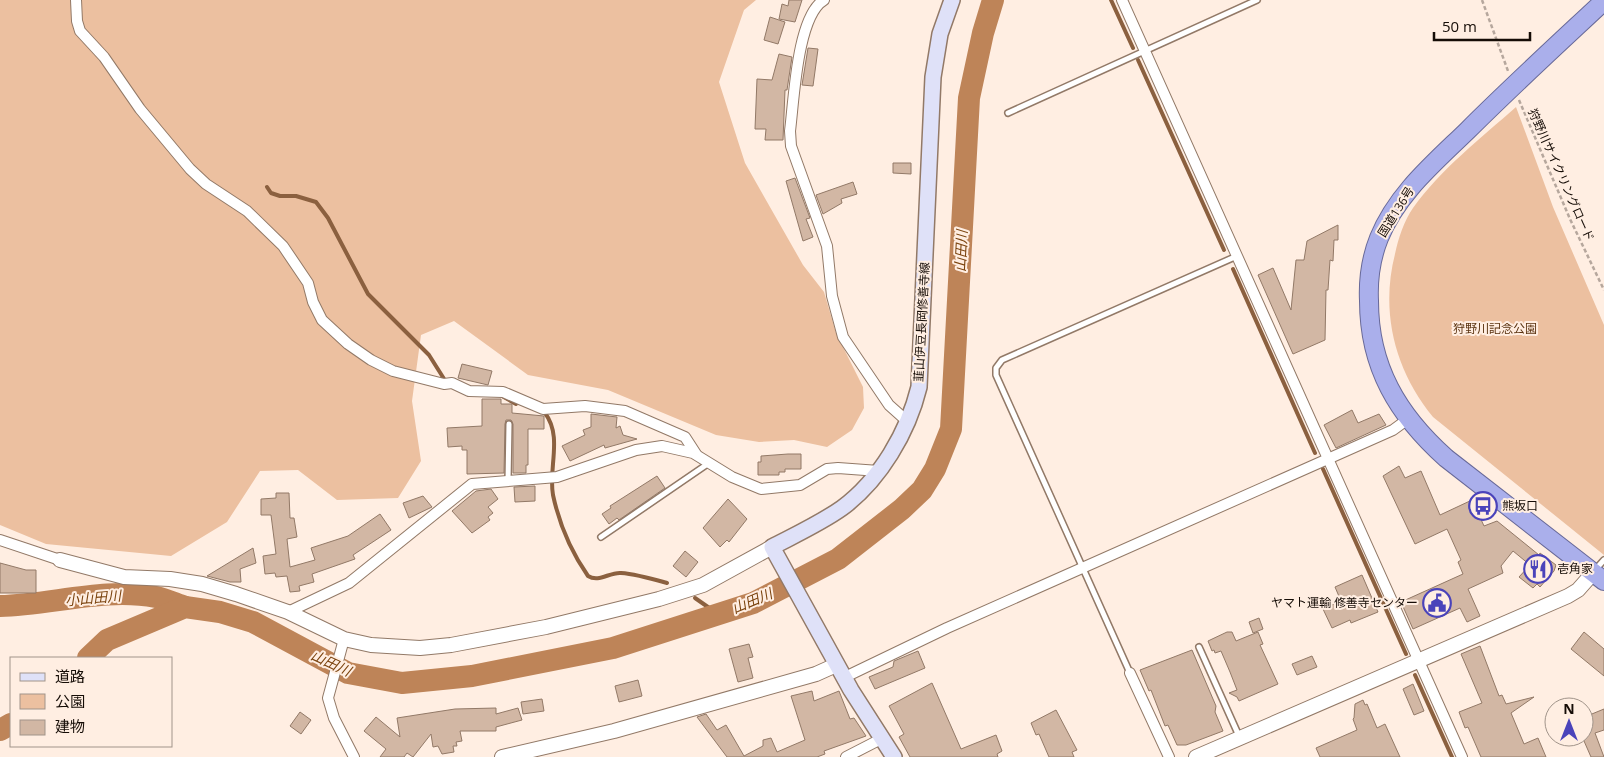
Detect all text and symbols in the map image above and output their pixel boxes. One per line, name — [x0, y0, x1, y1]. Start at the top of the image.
scale bar — [1434, 10, 1530, 42]
text: 50 m — [1442, 16, 1477, 36]
street label: 狩野川サイクリングロード — [1524, 106, 1598, 244]
street label: 国道136号 — [1373, 183, 1418, 240]
water label: 山田川 — [950, 228, 971, 272]
street label: 韮山伊豆長岡修善寺線 — [910, 262, 933, 382]
park label: 狩野川記念公園 — [1453, 320, 1537, 337]
bus stop icon: 熊坂口 — [1468, 491, 1498, 521]
place label: 熊坂口 — [1502, 497, 1538, 514]
restaurant icon: 壱角家 — [1523, 554, 1553, 584]
place label: 壱角家 — [1557, 560, 1593, 577]
water label: 山田川 — [729, 583, 777, 617]
water label: 小山田川 — [64, 585, 124, 609]
public building icon: ヤマト運輸 修善寺センター — [1422, 588, 1452, 618]
place label: ヤマト運輸 修善寺センター — [1271, 594, 1418, 611]
water label: 山田川 — [308, 645, 356, 681]
legend — [10, 657, 172, 747]
text: 道路 — [55, 666, 85, 686]
text: 公園 — [55, 691, 85, 711]
north arrow — [1544, 697, 1594, 747]
text: N — [1563, 699, 1575, 718]
text: 建物 — [55, 716, 85, 736]

